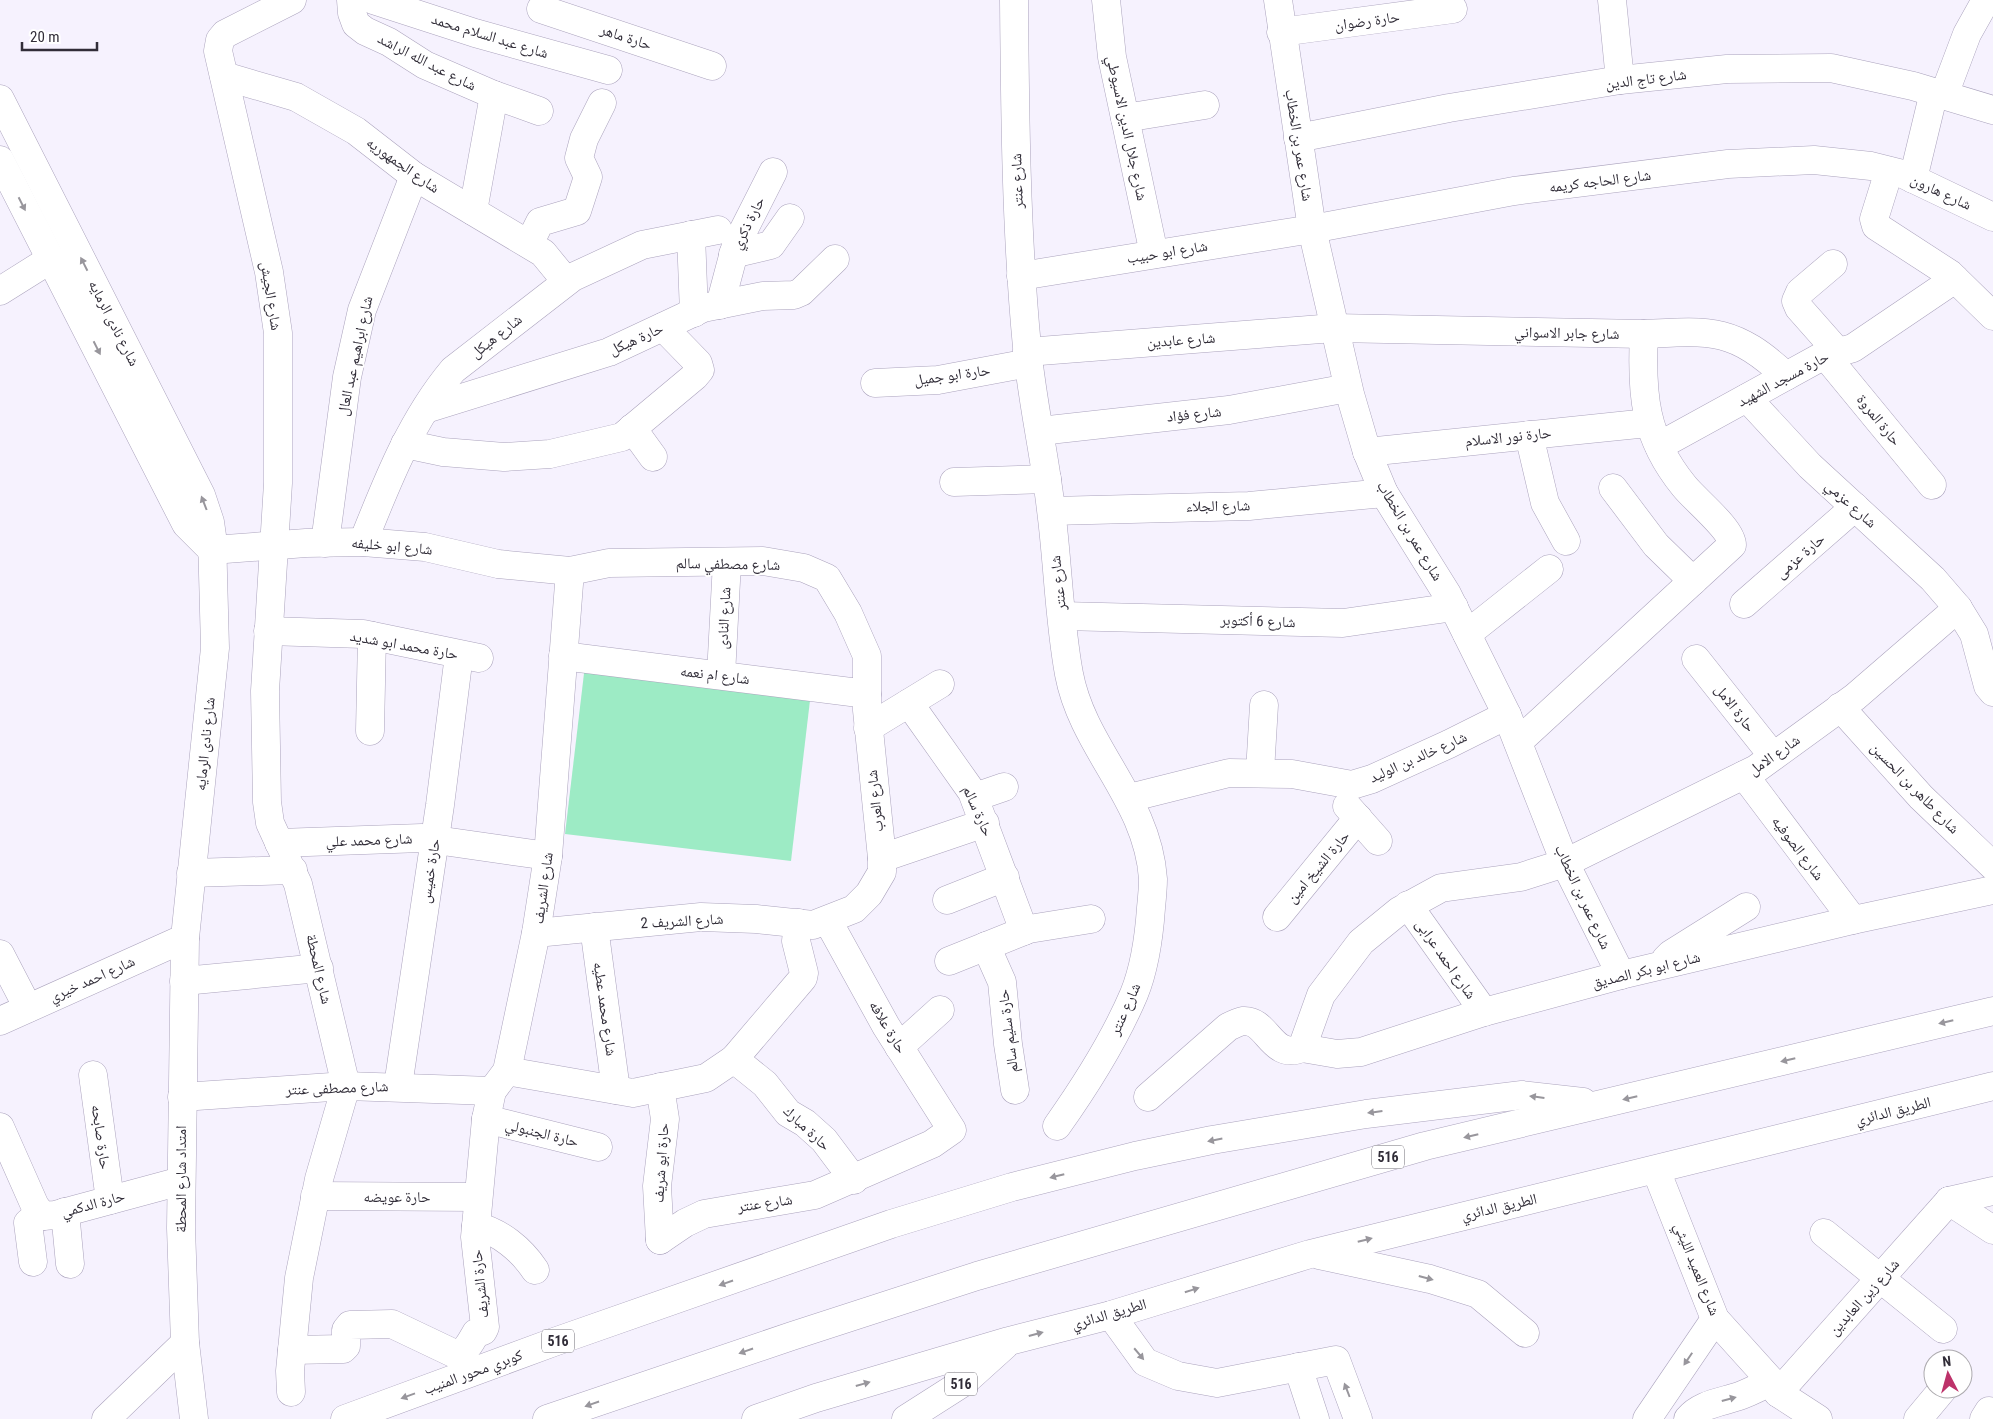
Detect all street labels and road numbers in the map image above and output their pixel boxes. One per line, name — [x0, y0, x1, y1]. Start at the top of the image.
street label: حارة رضوان — [1333, 7, 1401, 35]
street label: شارع عبد السلام محمد — [429, 10, 551, 63]
street label: حارة ماهر — [597, 20, 654, 54]
street label: شارع عبد الله الراشد — [374, 29, 480, 96]
street label: شارع جلال الدين الاسيوطي — [1100, 54, 1151, 203]
street label: شارع تاج الدين — [1604, 65, 1688, 94]
street label: شارع عمر بن الخطاب — [1280, 88, 1317, 203]
street label: شارع الجمهوريه — [362, 133, 443, 198]
street label: شارع عنتر — [1007, 153, 1028, 210]
street label: شارع الحاجه كريمه — [1548, 166, 1652, 197]
street label: شارع هارون — [1907, 170, 1974, 215]
street label: حارة ذكري — [728, 193, 771, 254]
street label: شارع ابو حبيب — [1125, 237, 1209, 268]
street label: شارع الجيش — [256, 260, 285, 332]
street label: شارع نادى الرمايه — [84, 277, 143, 370]
street label: شارع ابراهيم عبد العال — [334, 294, 377, 418]
street label: شارع هيكل — [467, 310, 526, 363]
street label: حارة هيكل — [606, 319, 667, 360]
street label: شارع جابر الاسواني — [1514, 323, 1620, 346]
street label: شارع عابدين — [1146, 329, 1216, 352]
street label: حارة مسجد الشهيد — [1734, 347, 1832, 411]
street label: حارة ابو جميل — [913, 361, 992, 390]
street label: حارة المروة — [1853, 391, 1905, 450]
street label: شارع فؤاد — [1166, 402, 1223, 427]
street label: حارة نور الاسلام — [1464, 423, 1553, 451]
street label: شارع عزمي — [1820, 476, 1880, 534]
street label: شارع عمر بن الخطاب — [1372, 478, 1447, 585]
street label: شارع الجلاء — [1186, 496, 1250, 517]
street label: حارة عزمى — [1772, 529, 1829, 583]
street label: شارع ابو خليفه — [351, 533, 433, 560]
street label: شارع مصطفي سالم — [676, 554, 780, 577]
street label: شارع عنتر — [1046, 554, 1071, 612]
street label: شارع النادى — [713, 586, 736, 650]
street label: شارع 6 أكتوبر — [1219, 611, 1296, 632]
street label: حارة محمد ابو شديد — [348, 627, 460, 663]
street label: شارع ام نعمه — [679, 662, 751, 689]
street label: حارة الامل — [1710, 680, 1760, 736]
street label: شارع نادى الرمايه — [191, 696, 220, 792]
street label: شارع خالد بن الوليد — [1366, 727, 1470, 787]
street label: شارع الامل — [1745, 731, 1804, 780]
street label: شارع طاهر بن الحسين — [1866, 739, 1963, 838]
street label: شارع العرب — [863, 769, 888, 833]
street label: حارة سالم — [958, 783, 997, 840]
street label: شارع الصوفيه — [1767, 812, 1828, 884]
street label: حارة الشيخ امين — [1283, 827, 1354, 907]
street label: شارع محمد علي — [325, 829, 413, 853]
street label: حارة خميس — [416, 837, 445, 905]
street label: شارع عمر بن الخطاب — [1550, 842, 1615, 953]
street label: شارع الشريف — [529, 851, 558, 925]
street label: شارع الشريف 2 — [640, 910, 724, 933]
street label: شارع احمد عرابى — [1411, 916, 1480, 1003]
street label: شارع المحطة — [301, 932, 336, 1006]
street label: شارع ابو بكر الصديق — [1590, 948, 1702, 993]
street label: شارع احمد خيري — [46, 952, 139, 1009]
street label: شارع محمد عطيه — [589, 961, 621, 1057]
street label: شارع عنتر — [1105, 980, 1145, 1039]
street label: حارة سليم سالم — [994, 988, 1023, 1074]
street label: حارة علافه — [865, 997, 911, 1057]
street label: شارع مصطفى عنتر — [284, 1077, 389, 1100]
street label: الطريق الدائري — [1853, 1093, 1933, 1132]
street label: حارة مبارك — [780, 1102, 835, 1155]
street label: حارة صابحه — [88, 1103, 115, 1171]
street label: حارة الجنبولي — [503, 1115, 581, 1154]
street label: حارة ابو شريف — [649, 1122, 673, 1204]
street label: امتداد شارع المحطة — [172, 1125, 191, 1233]
road number: 516 — [1372, 1146, 1404, 1168]
street label: حارة الدكمي — [59, 1187, 128, 1224]
street label: حارة عويضه — [364, 1188, 431, 1206]
street label: شارع عنتر — [735, 1190, 794, 1217]
street label: الطريق الدائري — [1459, 1190, 1539, 1227]
street label: شارع العميد الليثي — [1668, 1220, 1724, 1319]
street label: حارة الشريف — [467, 1248, 493, 1319]
street label: شارع زين العابدين — [1825, 1255, 1904, 1340]
street label: الطريق الدائري — [1069, 1295, 1149, 1336]
road number: 516 — [542, 1330, 574, 1352]
street label: كوبري محور المنيب — [421, 1346, 526, 1401]
road number: 516 — [945, 1372, 977, 1396]

